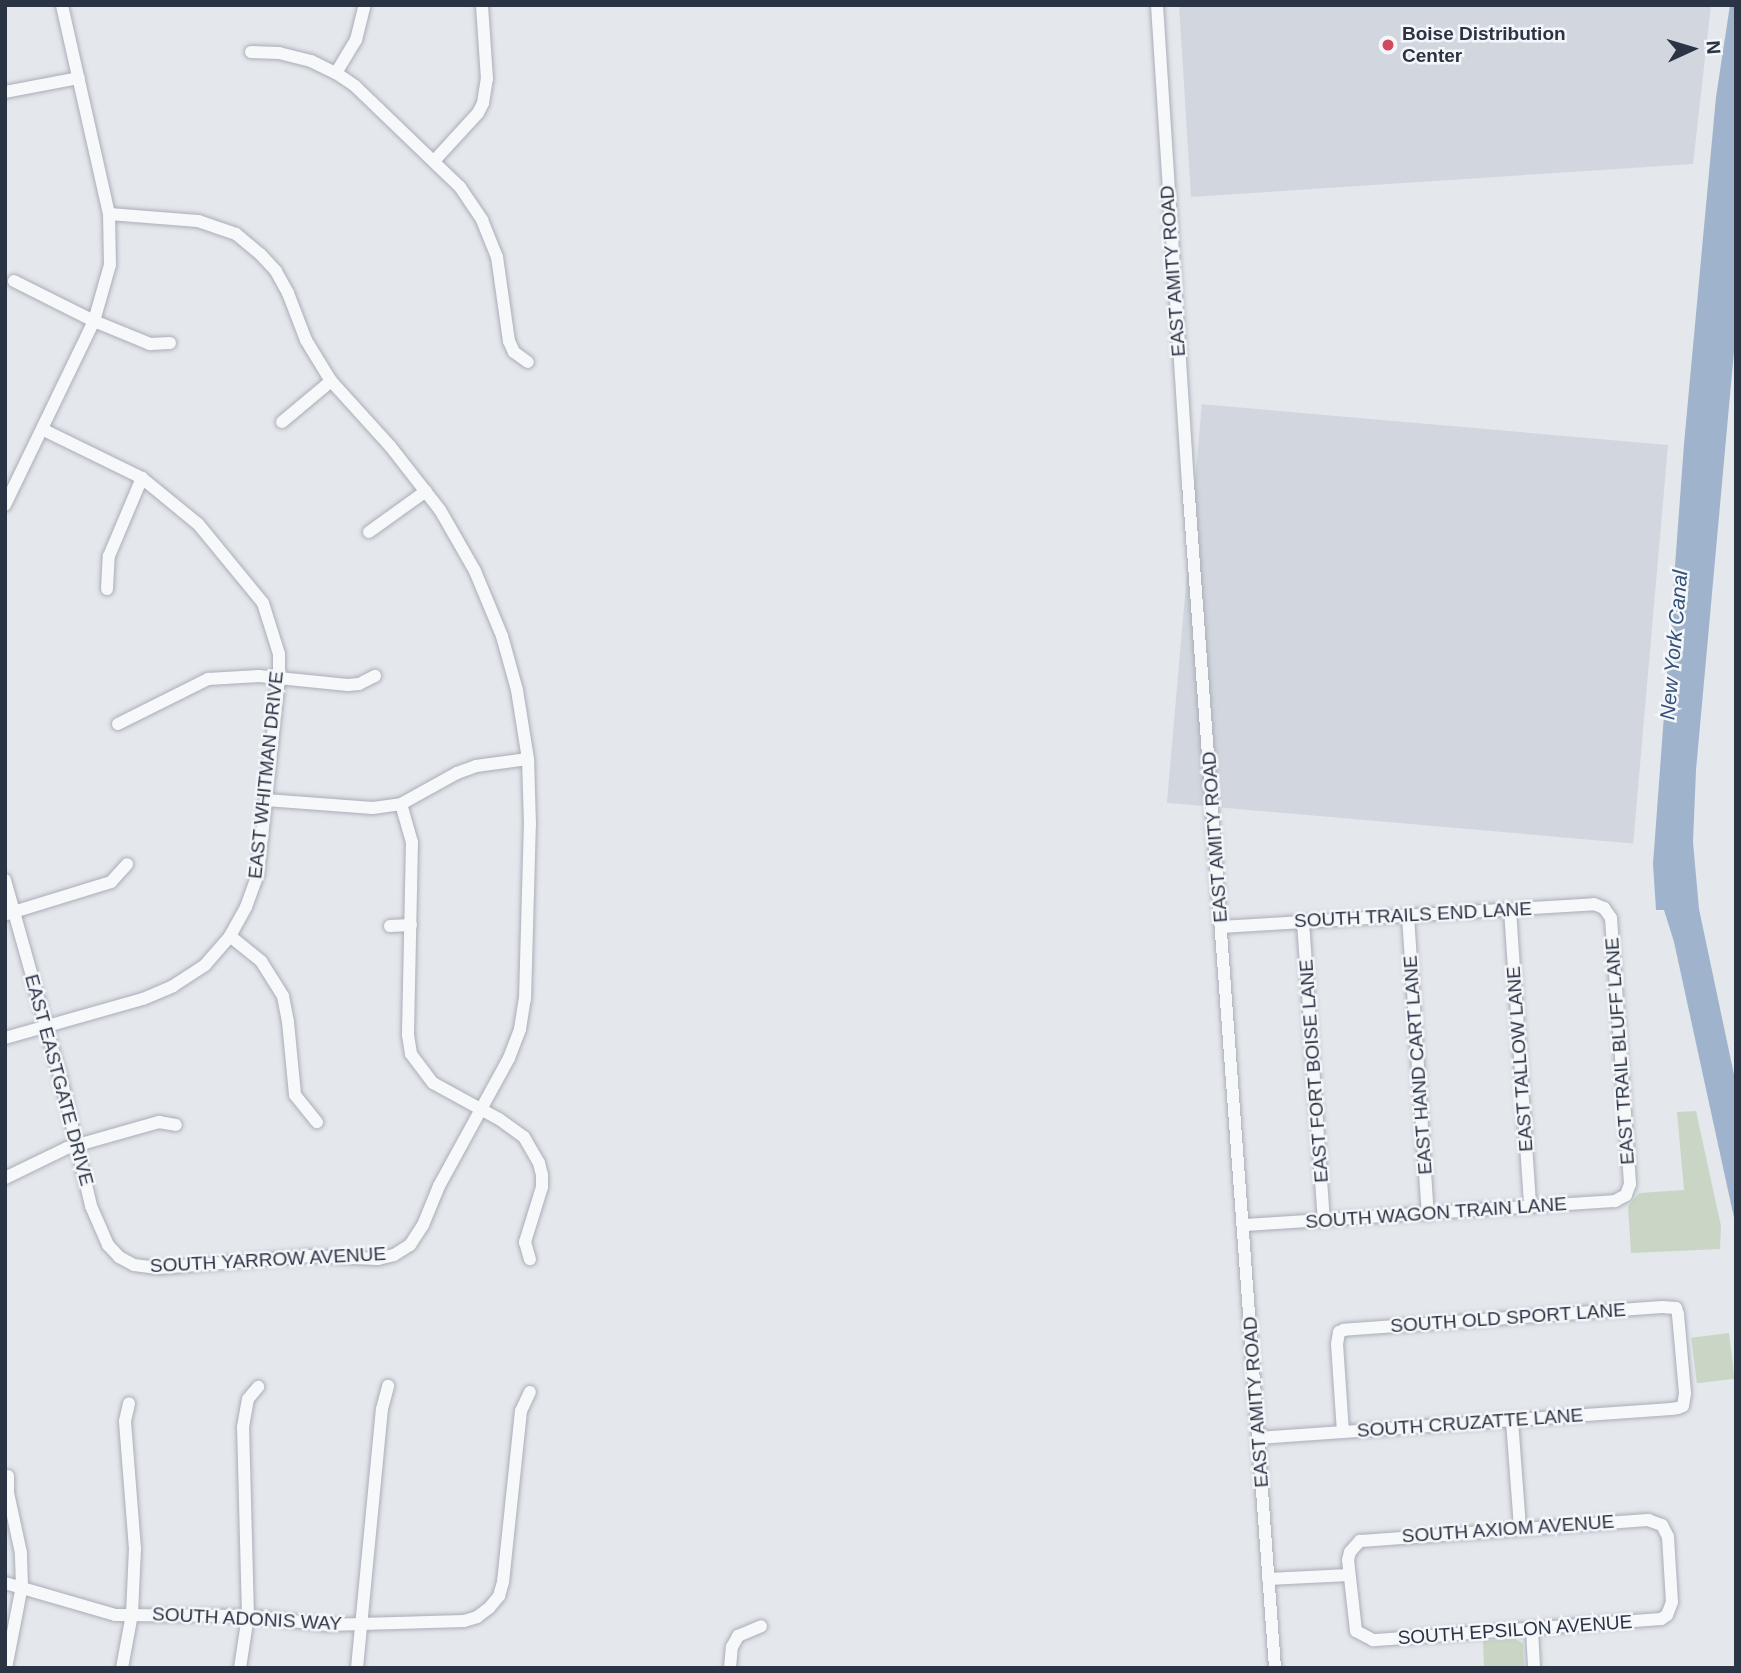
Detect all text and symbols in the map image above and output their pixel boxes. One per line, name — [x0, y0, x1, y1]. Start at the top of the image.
north arrow — [1657, 14, 1727, 84]
place label: Boise Distribution Center — [1402, 23, 1566, 67]
marker: Boise Distribution Center — [1380, 37, 1396, 53]
text: N — [1702, 40, 1724, 55]
street label: EAST AMITY ROAD — [1156, 184, 1190, 358]
water label: New York Canal — [1655, 569, 1693, 721]
street label: EAST WHITMAN DRIVE — [244, 670, 288, 880]
street label: EAST AMITY ROAD — [1198, 750, 1232, 924]
street label: SOUTH TRAILS END LANE — [1293, 897, 1533, 933]
street label: EAST TRAIL BLUFF LANE — [1601, 936, 1639, 1166]
street label: EAST HAND CART LANE — [1399, 954, 1437, 1176]
street label: EAST FORT BOISE LANE — [1295, 958, 1333, 1184]
street label: EAST TALLOW LANE — [1502, 965, 1538, 1153]
street label: EAST EASTGATE DRIVE — [20, 972, 98, 1188]
street label: SOUTH WAGON TRAIN LANE — [1304, 1192, 1568, 1234]
street label: SOUTH YARROW AVENUE — [149, 1242, 387, 1278]
street label: SOUTH OLD SPORT LANE — [1389, 1298, 1627, 1338]
street label: EAST AMITY ROAD — [1239, 1315, 1273, 1489]
street label: SOUTH CRUZATTE LANE — [1356, 1404, 1584, 1442]
street label: SOUTH AXIOM AVENUE — [1400, 1510, 1616, 1548]
street label: SOUTH ADONIS WAY — [151, 1603, 343, 1635]
street label: SOUTH EPSILON AVENUE — [1396, 1610, 1634, 1650]

